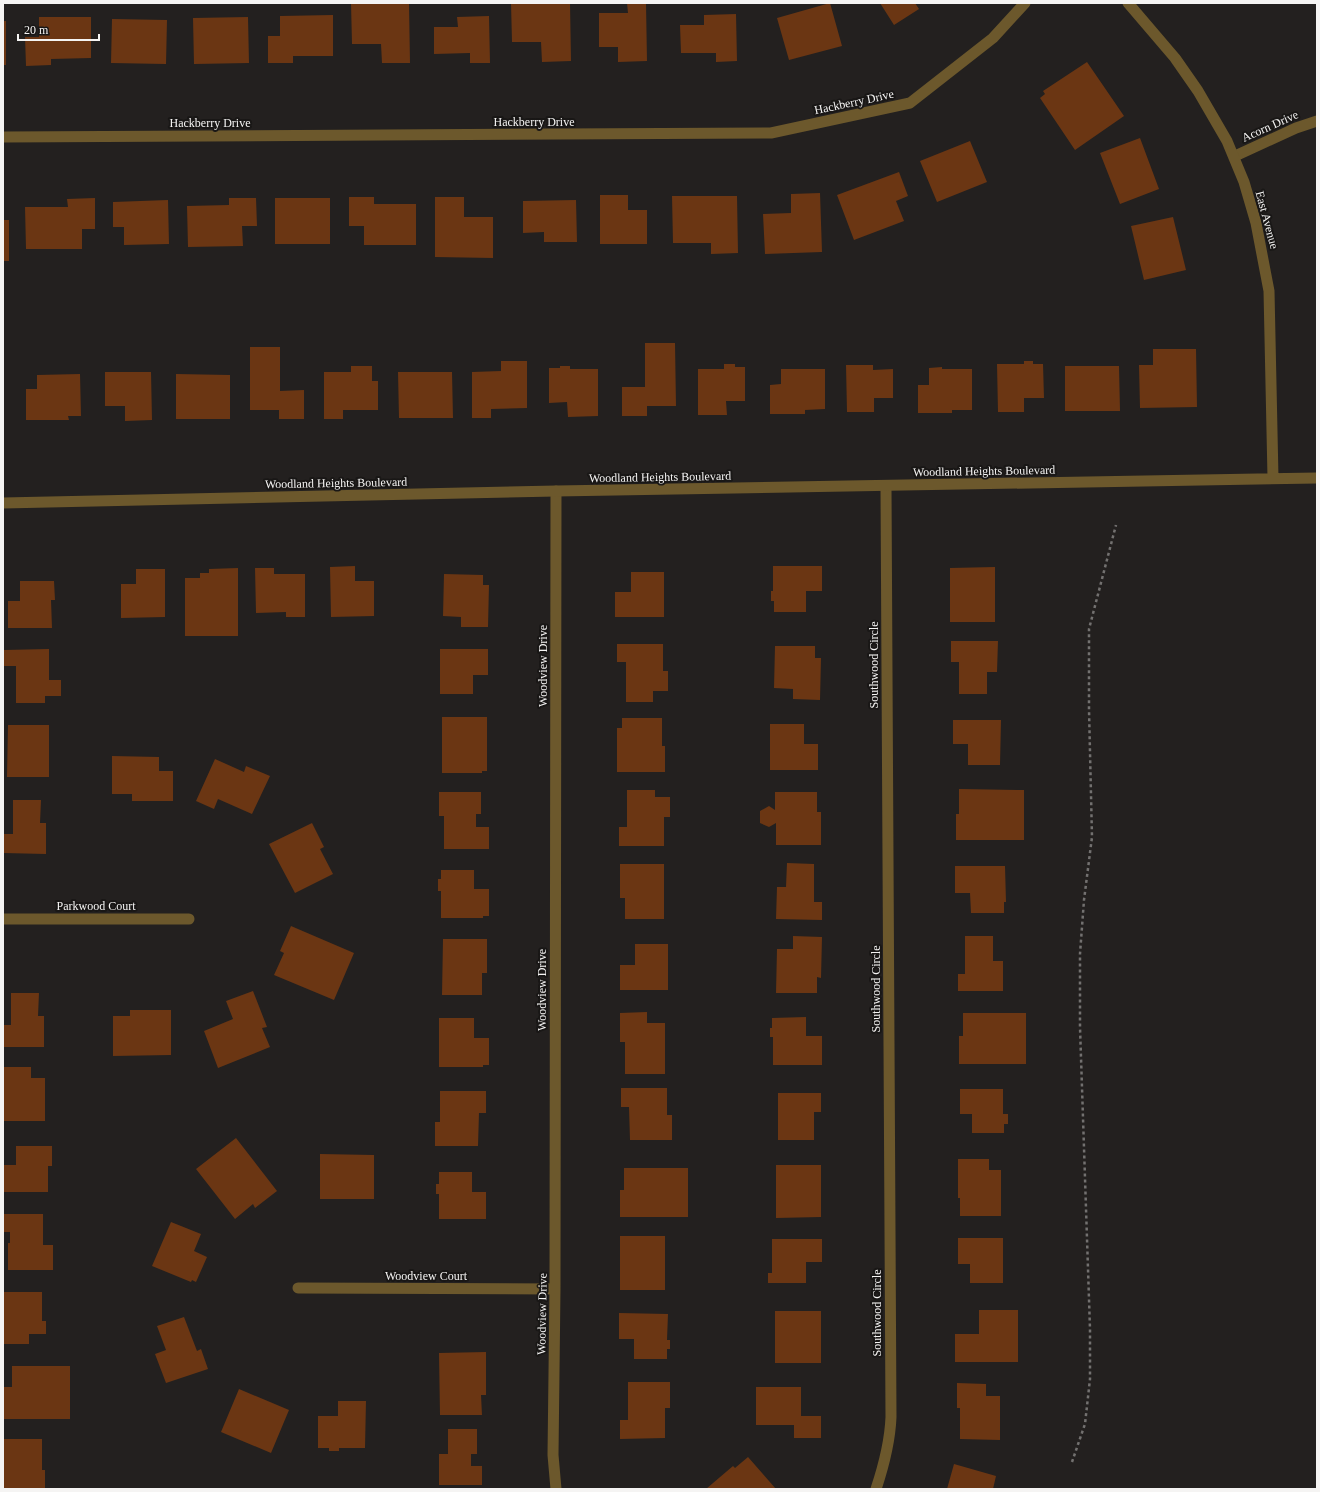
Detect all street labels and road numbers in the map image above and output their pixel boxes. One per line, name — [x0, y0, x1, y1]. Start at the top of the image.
street label: Hackberry Drive — [813, 87, 895, 117]
street label: Acorn Drive — [1240, 107, 1300, 145]
street label: Hackberry Drive — [494, 115, 574, 129]
street label: Hackberry Drive — [170, 116, 250, 130]
street label: East Avenue — [1253, 189, 1281, 251]
street label: Woodland Heights Boulevard — [913, 463, 1055, 479]
street label: Woodland Heights Boulevard — [589, 469, 731, 485]
street label: Woodland Heights Boulevard — [265, 475, 407, 491]
street label: Southwood Circle — [867, 622, 881, 709]
street label: Woodview Drive — [536, 625, 550, 707]
street label: Parkwood Court — [57, 899, 136, 913]
street label: Southwood Circle — [869, 946, 883, 1033]
street label: Woodview Drive — [535, 949, 549, 1031]
street label: Woodview Court — [385, 1269, 468, 1283]
street label: Southwood Circle — [870, 1270, 884, 1357]
street label: Woodview Drive — [534, 1273, 550, 1355]

